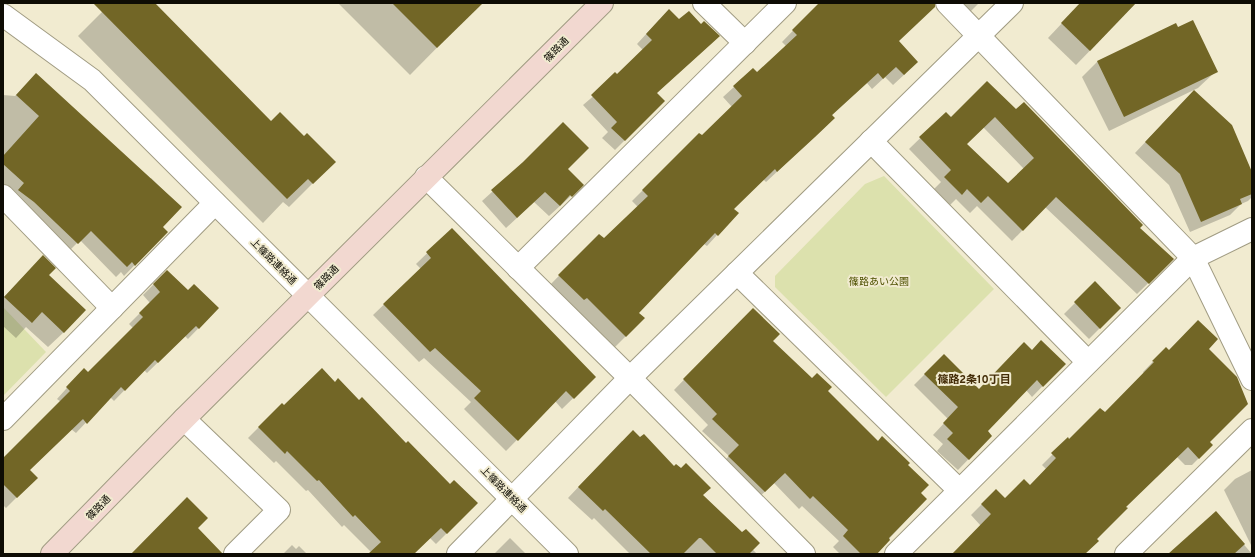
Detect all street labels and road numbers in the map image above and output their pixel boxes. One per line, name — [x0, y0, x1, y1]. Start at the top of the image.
street label: 篠路通 — [542, 35, 572, 65]
street label: 上篠路連絡通 — [247, 236, 299, 288]
street label: 篠路通 — [312, 263, 342, 293]
street label: 上篠路連絡通 — [477, 464, 529, 516]
street label: 篠路通 — [84, 493, 114, 523]

